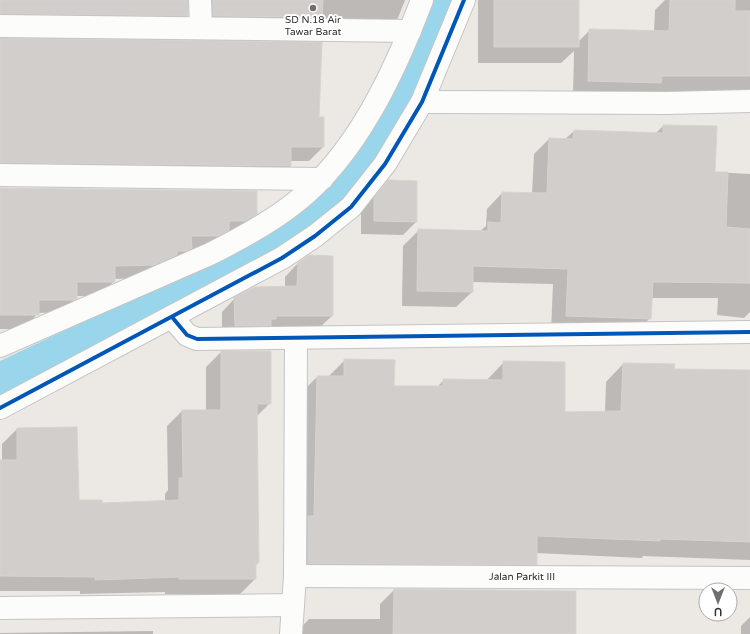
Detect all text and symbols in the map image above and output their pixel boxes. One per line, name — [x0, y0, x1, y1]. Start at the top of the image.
marker: SD N.18 Air Tawar Barat — [308, 3, 318, 13]
place label: SD N.18 Air Tawar Barat — [285, 14, 341, 38]
street label: Jalan Parkit III — [489, 571, 555, 583]
north arrow — [698, 582, 738, 622]
text: U — [714, 605, 722, 618]

